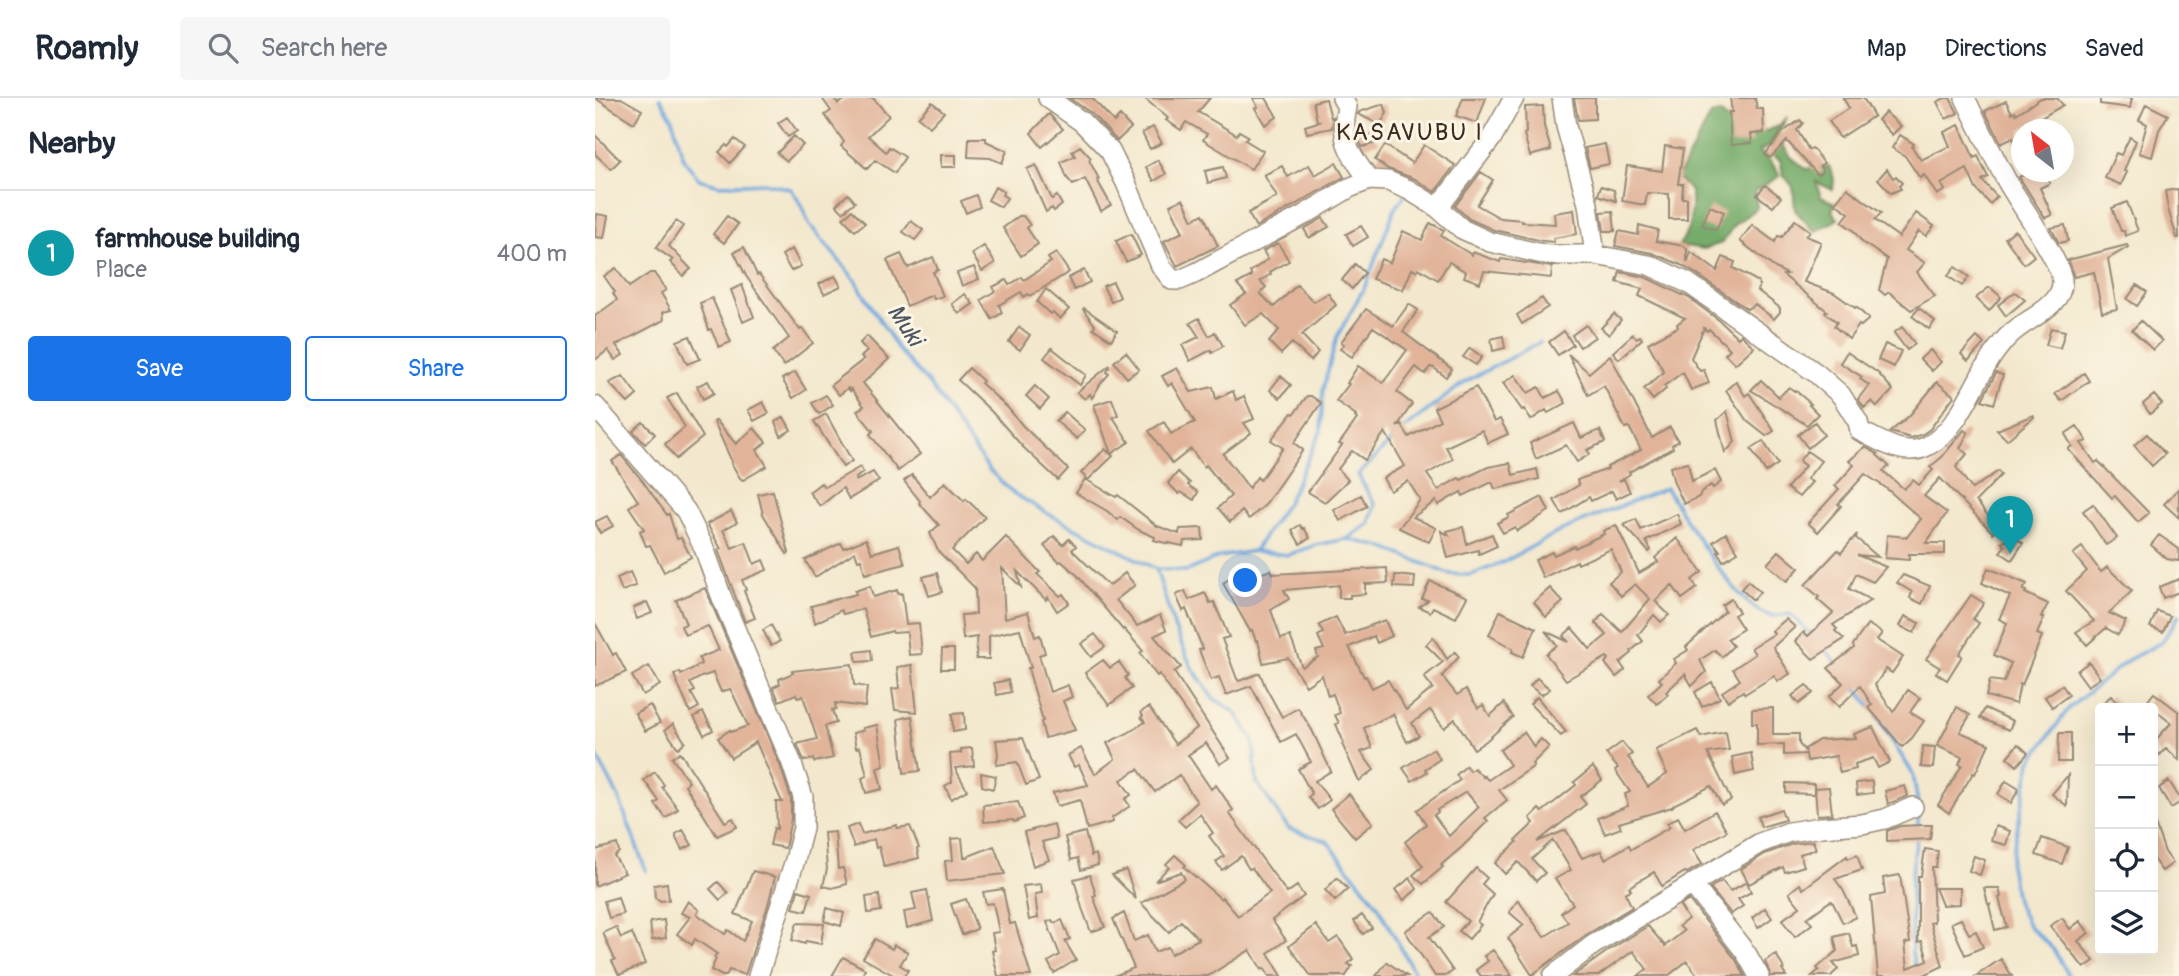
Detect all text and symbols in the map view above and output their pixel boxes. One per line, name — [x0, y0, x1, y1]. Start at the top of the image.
search box — [180, 17, 670, 80]
text: Roamly — [35, 28, 138, 69]
icon: search — [204, 29, 242, 67]
text: Search here — [260, 32, 387, 64]
text: Map — [1867, 34, 1907, 63]
text: Directions — [1945, 34, 2046, 63]
text: Saved — [2084, 34, 2144, 63]
district label: KASAVUBU I — [1336, 118, 1484, 147]
north arrow — [2011, 119, 2074, 182]
text: Nearby — [28, 125, 115, 162]
text: farmhouse building — [95, 223, 300, 255]
text: 1 — [47, 239, 56, 268]
text: 400 m — [497, 239, 567, 268]
text: Place — [95, 255, 147, 284]
water label: Muki — [881, 299, 931, 354]
button: Save — [28, 336, 291, 401]
button: Share — [305, 336, 567, 401]
pin: 1 — [1987, 496, 2033, 554]
your location — [1228, 563, 1262, 597]
map controls — [2095, 703, 2158, 955]
button: + — [2095, 703, 2158, 766]
button: − — [2095, 766, 2158, 829]
button: locate — [2095, 829, 2158, 892]
button: layers — [2095, 892, 2158, 955]

